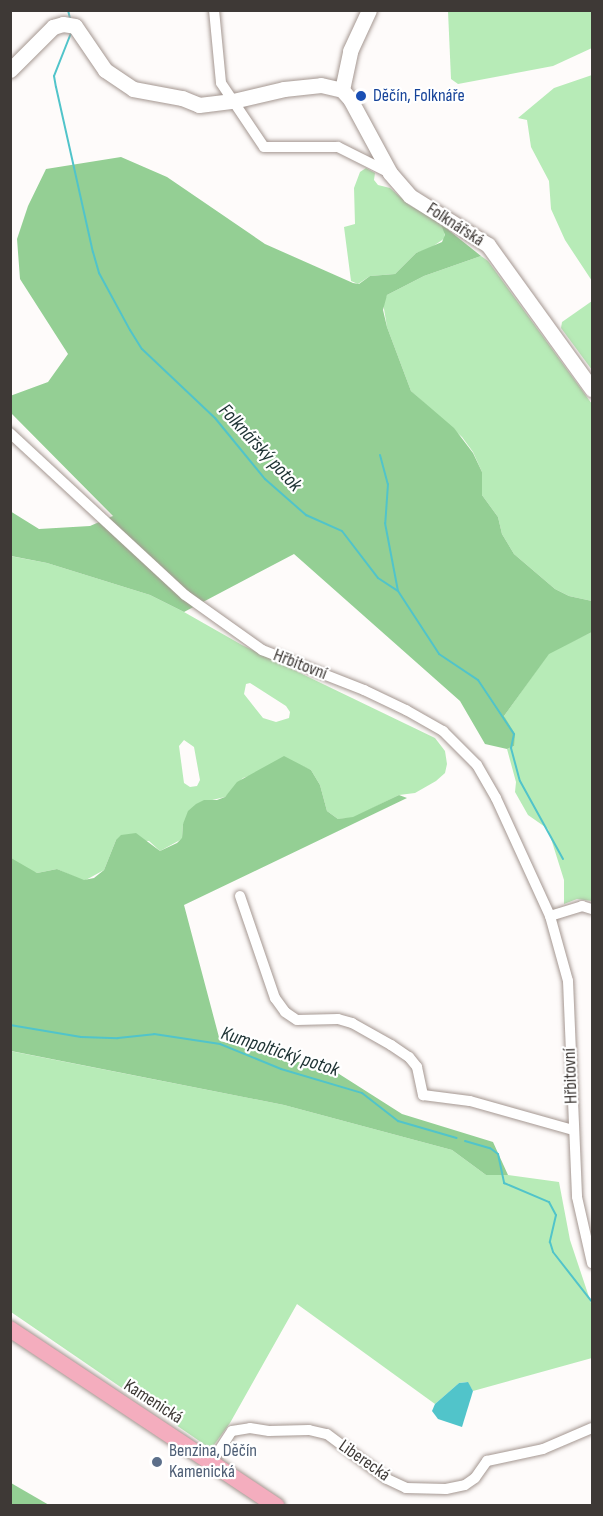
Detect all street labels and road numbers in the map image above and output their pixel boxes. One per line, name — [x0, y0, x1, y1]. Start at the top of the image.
street label: Folknářská — [422, 198, 488, 252]
street label: Hřbitovní — [270, 645, 330, 685]
street label: Hřbitovní — [559, 1048, 583, 1104]
street label: Kamenická — [120, 1375, 186, 1429]
street label: Liberecká — [334, 1436, 394, 1486]

